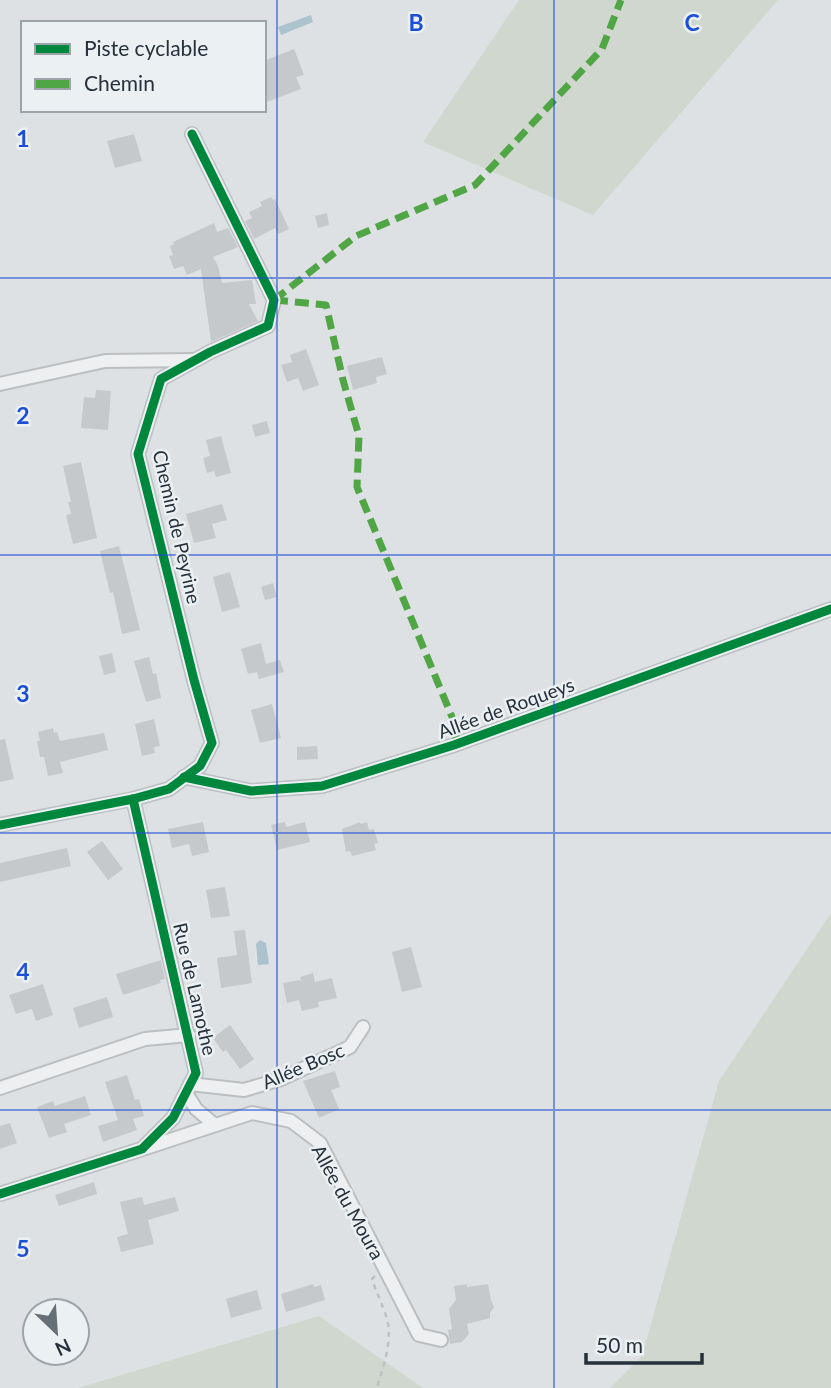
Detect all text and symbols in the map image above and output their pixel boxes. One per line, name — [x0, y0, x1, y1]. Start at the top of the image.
text: B — [408, 8, 424, 36]
text: C — [684, 8, 700, 36]
legend — [21, 21, 266, 112]
text: Piste cyclable — [84, 35, 208, 60]
text: Chemin — [84, 70, 155, 95]
text: 1 — [16, 124, 30, 152]
text: 2 — [16, 401, 30, 429]
street label: Chemin de Peyrine — [149, 448, 206, 606]
street label: Allée de Roqueys — [435, 672, 577, 743]
text: 3 — [16, 679, 30, 707]
street label: Rue de Lamothe — [169, 920, 222, 1057]
text: 4 — [16, 957, 30, 985]
street label: Allée Bosc — [258, 1038, 347, 1093]
street label: Allée du Moura — [307, 1140, 389, 1263]
text: 5 — [16, 1234, 30, 1262]
north arrow — [21, 1297, 91, 1367]
scale bar — [586, 1322, 702, 1366]
text: 50 m — [596, 1332, 643, 1357]
text: N — [52, 1334, 75, 1361]

